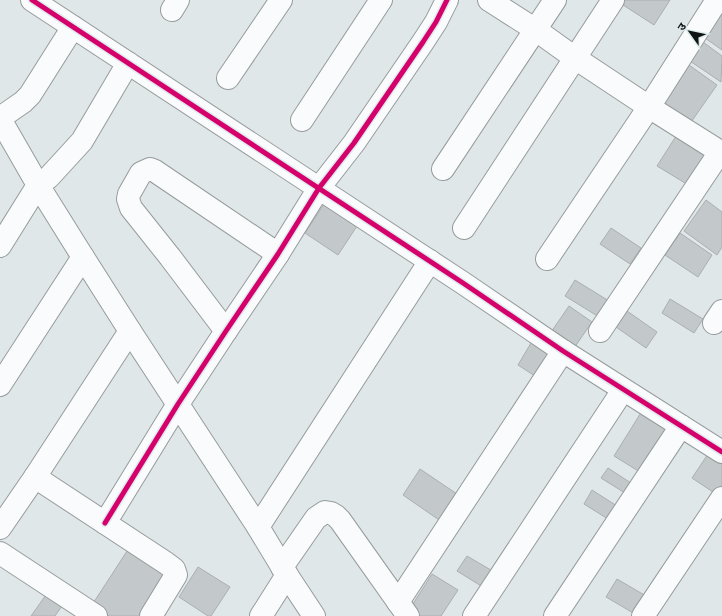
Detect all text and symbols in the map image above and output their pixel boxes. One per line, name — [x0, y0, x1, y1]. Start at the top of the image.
north arrow — [670, 12, 710, 52]
text: उ — [675, 20, 690, 33]

